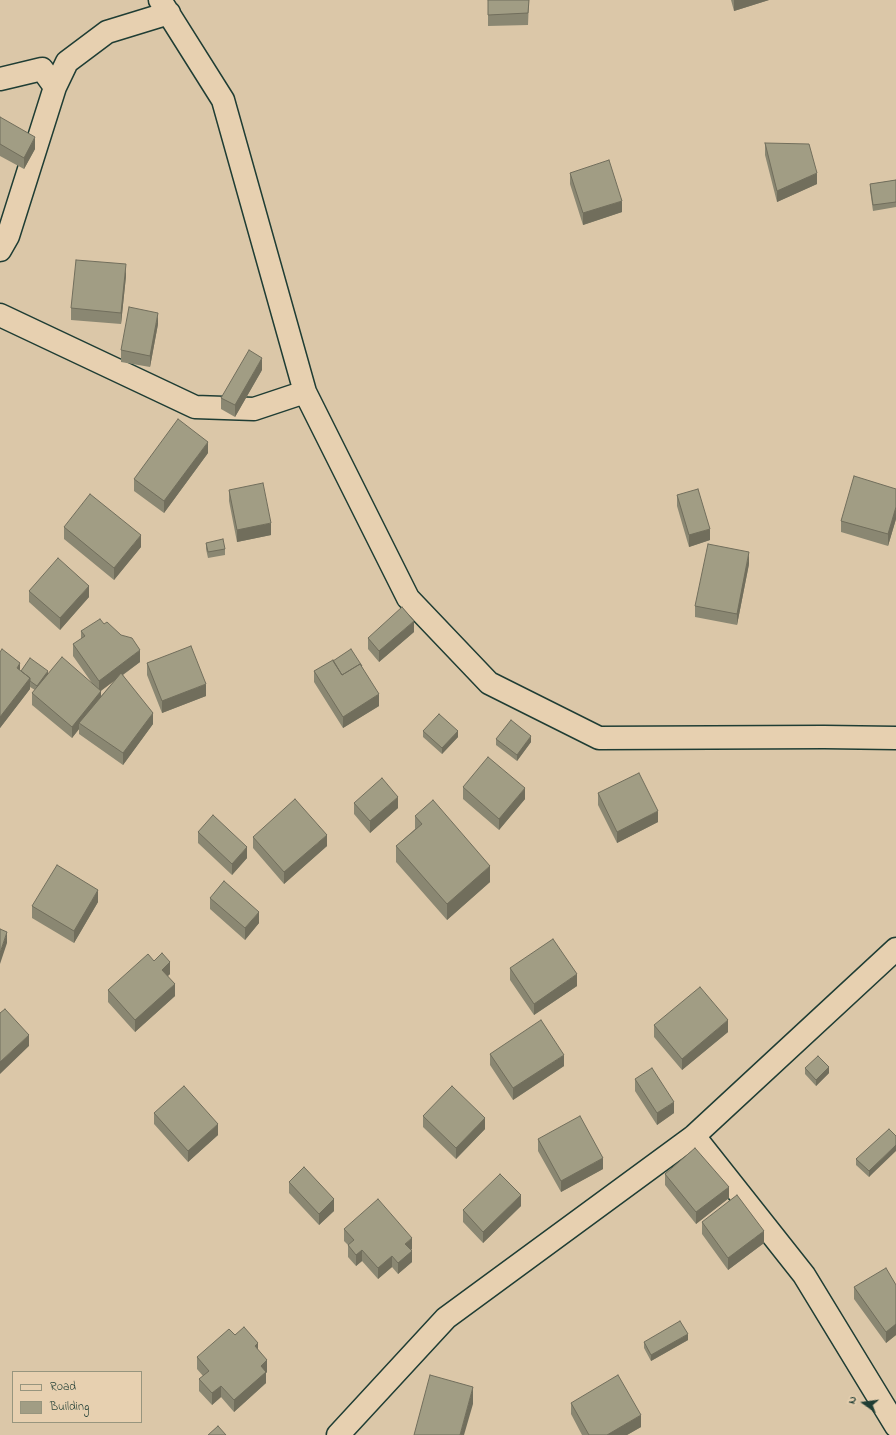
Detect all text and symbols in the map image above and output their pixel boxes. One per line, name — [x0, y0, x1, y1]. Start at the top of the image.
legend — [12, 1371, 142, 1423]
text: Road — [50, 1378, 76, 1396]
north arrow — [844, 1383, 884, 1423]
text: N — [844, 1395, 861, 1406]
text: Building — [50, 1398, 89, 1416]

